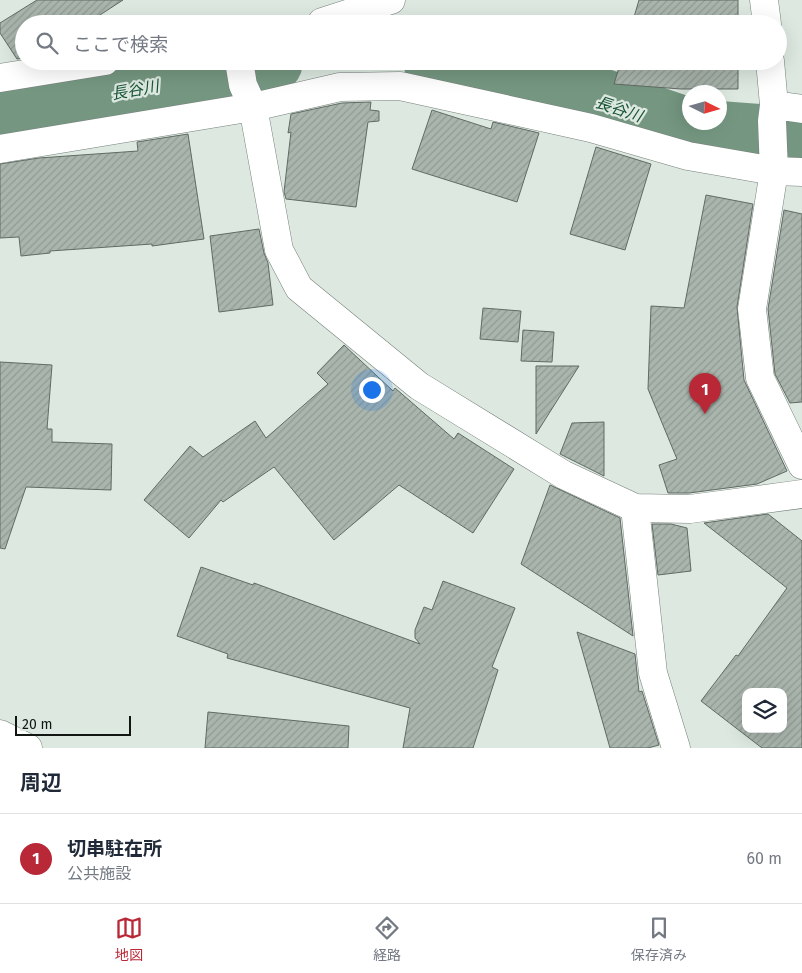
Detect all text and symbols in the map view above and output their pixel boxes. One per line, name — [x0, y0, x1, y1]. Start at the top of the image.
search box — [15, 15, 787, 70]
icon: search — [33, 29, 61, 57]
text: ここで検索 — [73, 33, 168, 56]
water label: 長谷川 — [110, 76, 162, 104]
north arrow — [682, 85, 727, 130]
water label: 長谷川 — [593, 92, 647, 126]
pin: 1 — [689, 373, 721, 414]
your location — [359, 377, 385, 403]
map controls — [742, 688, 787, 733]
button: layers — [742, 688, 787, 733]
scale bar — [15, 713, 131, 736]
text: 20 m — [22, 716, 52, 733]
text: 周辺 — [20, 770, 62, 796]
text: 切串駐在所 — [67, 837, 162, 860]
text: 1 — [32, 849, 40, 868]
text: 60 m — [747, 849, 782, 868]
text: 公共施設 — [67, 864, 131, 883]
tab: 地図 — [115, 914, 143, 964]
tab: 経路 — [373, 914, 401, 964]
tab: 保存済み — [631, 914, 687, 964]

